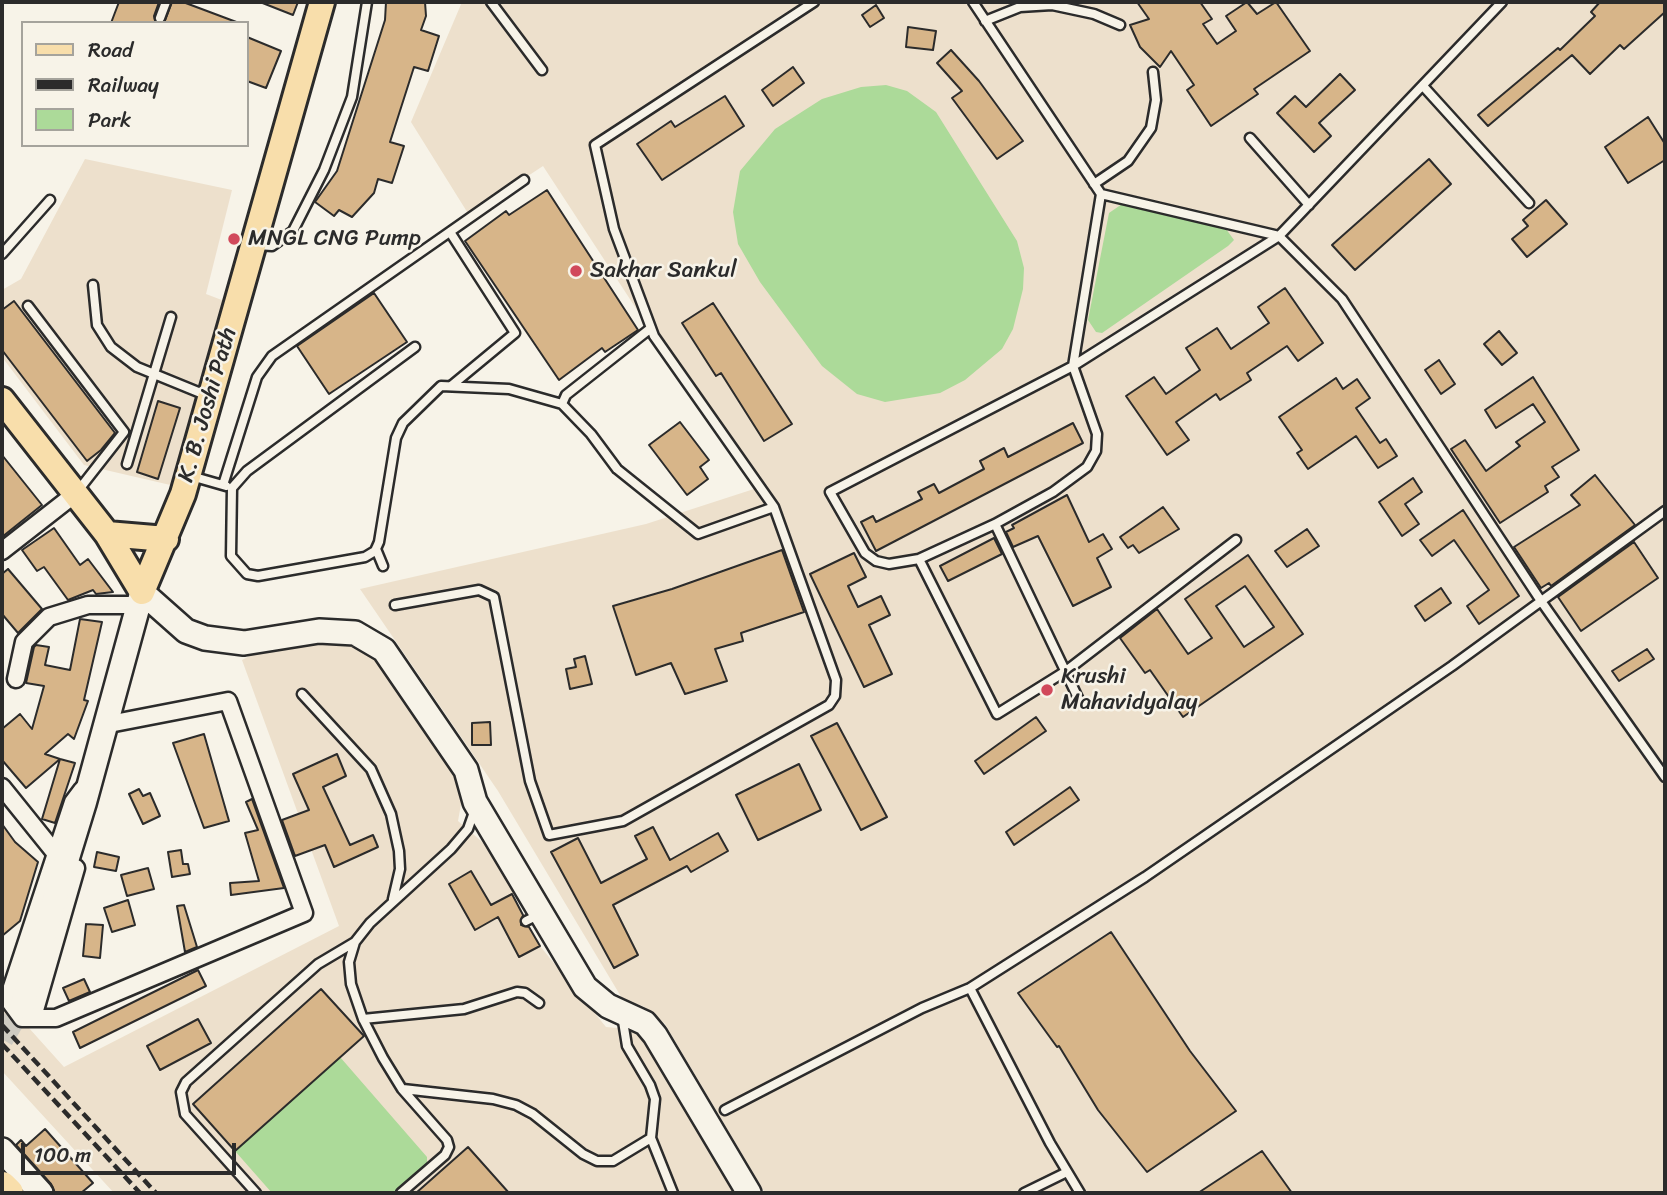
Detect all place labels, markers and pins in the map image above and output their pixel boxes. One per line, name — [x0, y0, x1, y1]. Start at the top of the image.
place label: MNGL CNG Pump — [248, 225, 421, 253]
marker: MNGL CNG Pump — [226, 231, 242, 247]
place label: Sakhar Sankul — [590, 257, 737, 285]
marker: Sakhar Sankul — [568, 263, 584, 279]
place label: Krushi Mahavidyalay — [1061, 663, 1197, 717]
marker: Krushi Mahavidyalay — [1039, 682, 1055, 698]

